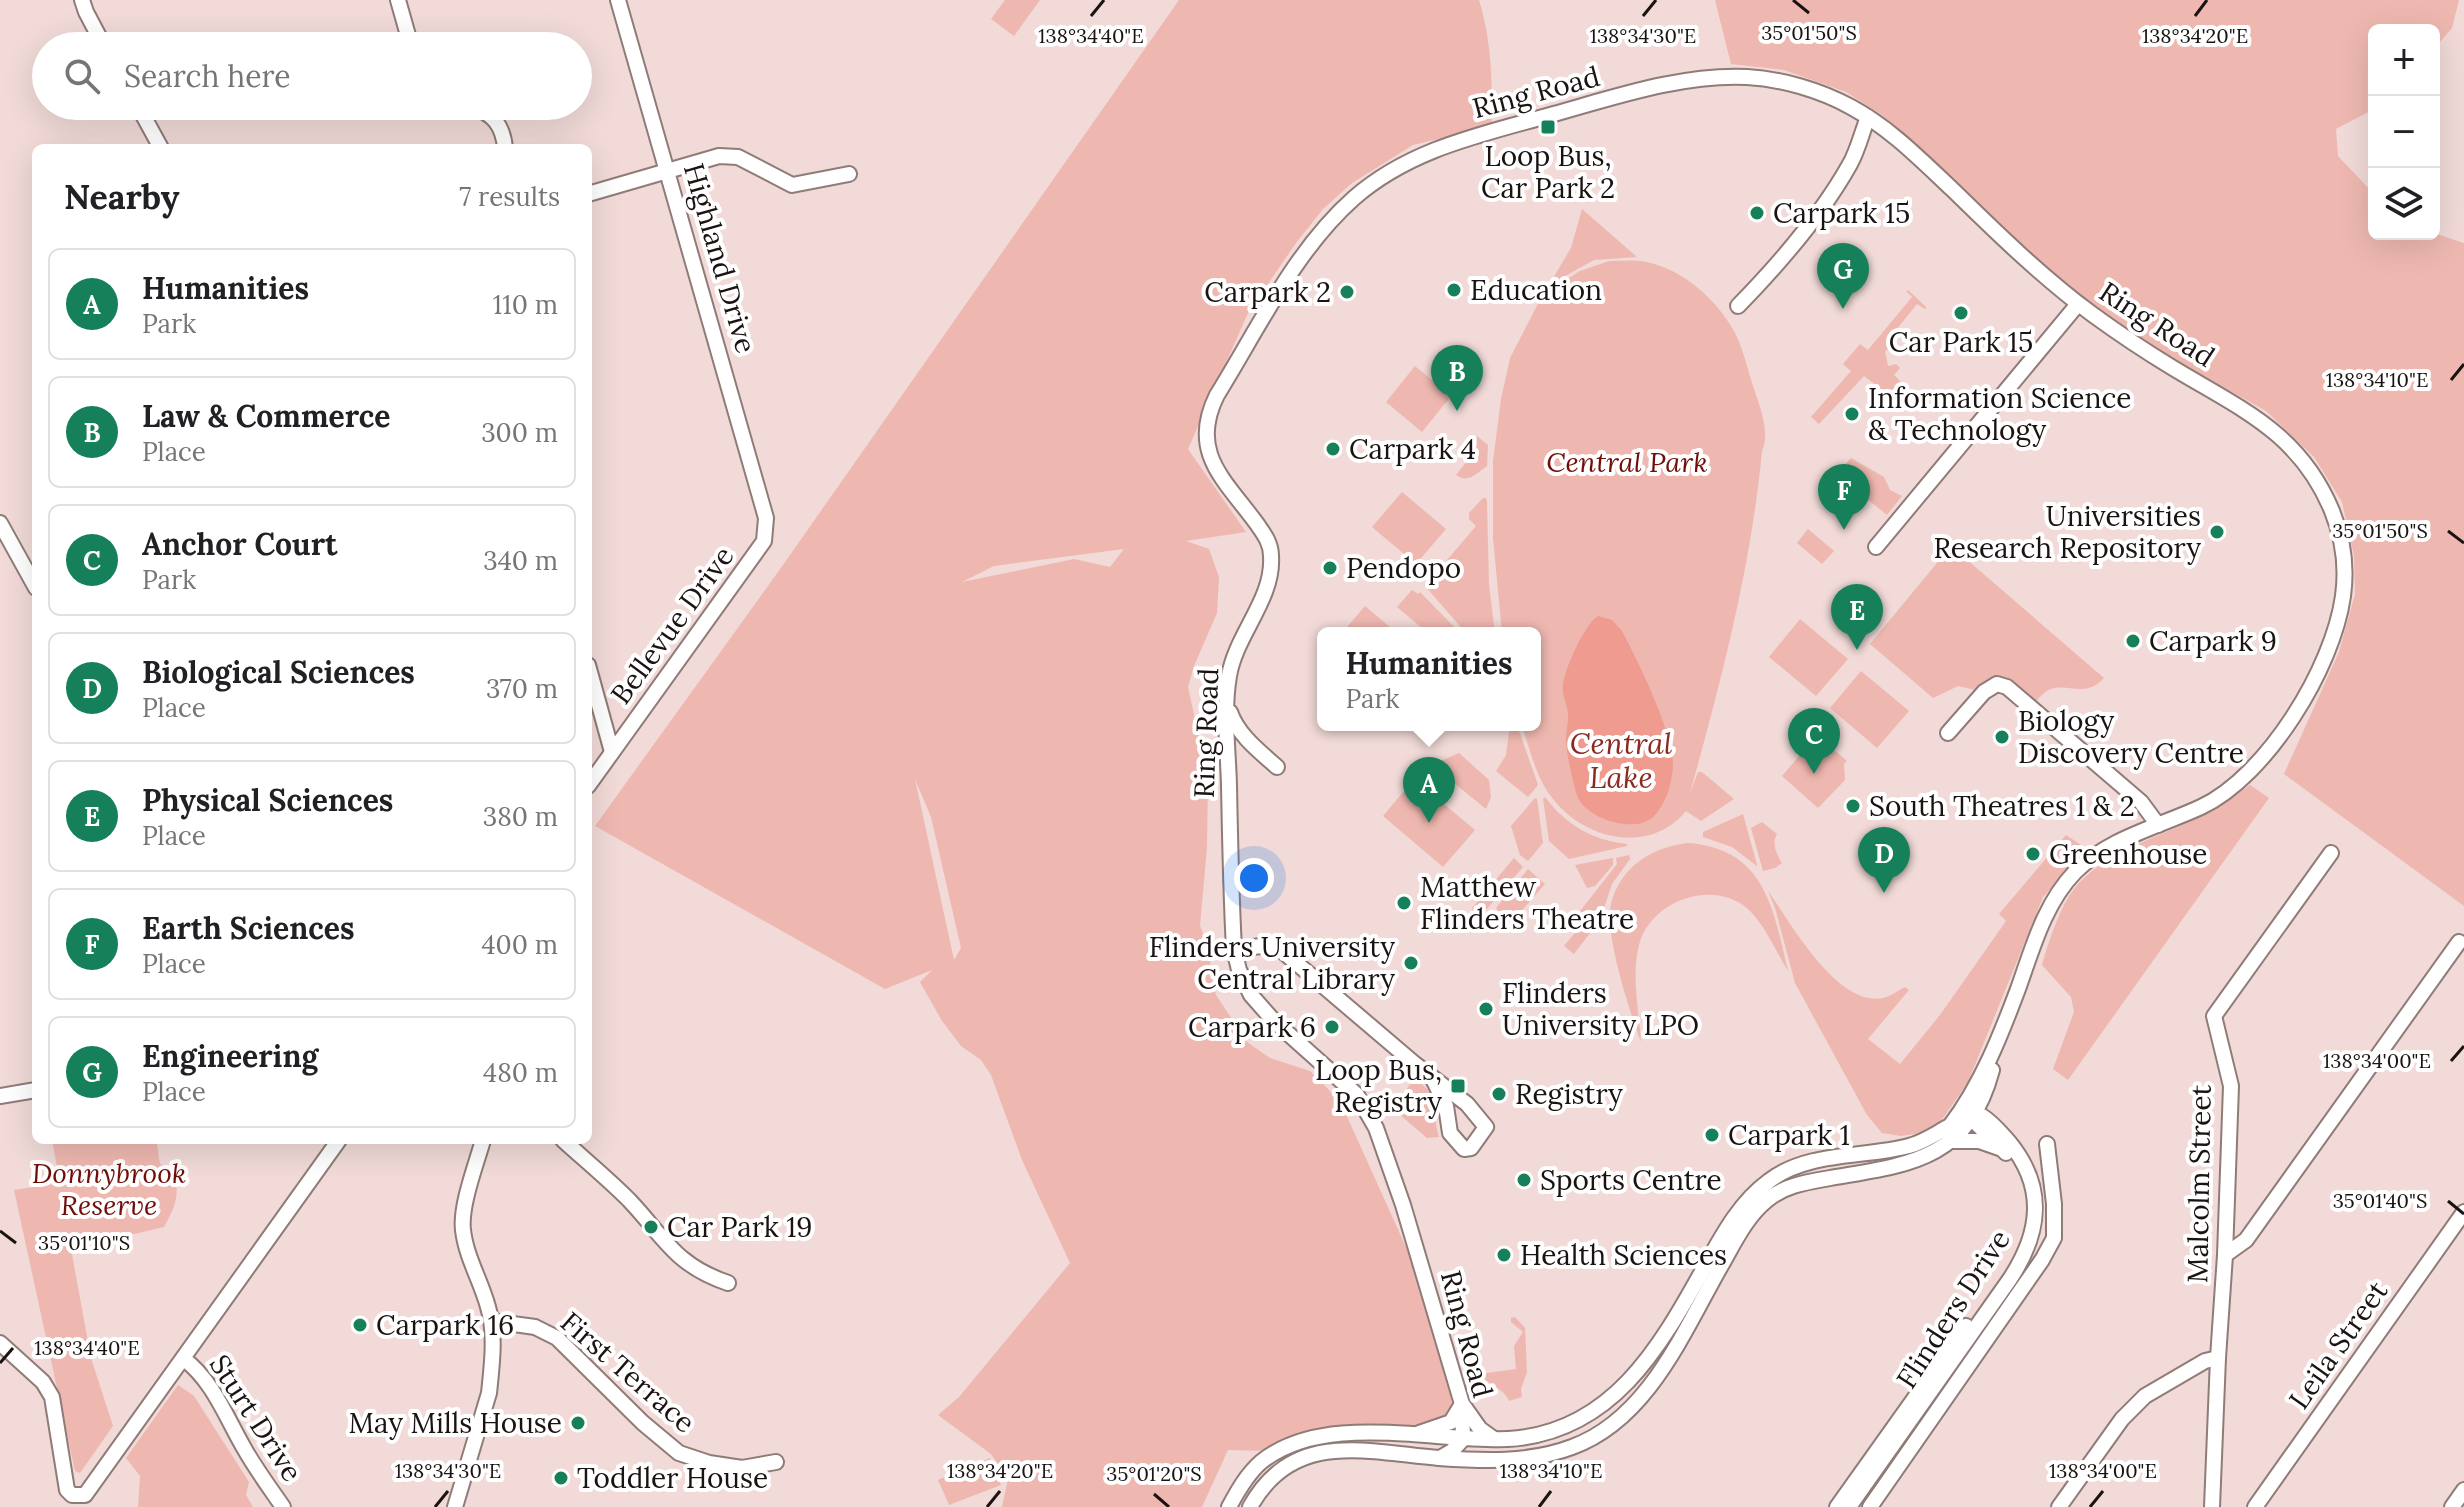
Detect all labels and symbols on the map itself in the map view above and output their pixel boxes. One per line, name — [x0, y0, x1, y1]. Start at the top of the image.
text: 35°01'50"S — [1761, 20, 1857, 45]
text: 138°34'40"E — [1038, 23, 1144, 48]
text: 138°34'30"E — [1590, 23, 1696, 48]
text: 138°34'20"E — [2142, 23, 2248, 48]
street label: Ring Road — [1468, 58, 1604, 126]
marker: Loop Bus, Car Park 2 — [1539, 118, 1557, 136]
place label: Loop Bus, Car Park 2 — [1481, 138, 1615, 206]
street label: Highland Drive — [676, 159, 764, 357]
place label: Carpark 15 — [1773, 195, 1910, 231]
marker: Carpark 15 — [1748, 204, 1766, 222]
pin: G — [1817, 243, 1869, 309]
place label: Education — [1470, 272, 1602, 308]
street label: Ring Road — [2093, 273, 2221, 375]
place label: Carpark 2 — [1204, 274, 1331, 310]
marker: Education — [1445, 281, 1463, 299]
marker: Carpark 2 — [1338, 283, 1356, 301]
marker: Car Park 15 — [1952, 304, 1970, 322]
place label: Car Park 15 — [1889, 324, 2033, 360]
pin: B — [1431, 345, 1483, 411]
text: 138°34'10"E — [2326, 367, 2428, 392]
place label: Information Science & Technology — [1868, 380, 2131, 448]
marker: Information Science & Technology — [1843, 405, 1861, 423]
place label: Carpark 4 — [1349, 431, 1476, 467]
marker: Carpark 4 — [1324, 440, 1342, 458]
park label: Central Park — [1546, 444, 1708, 480]
pin: F — [1818, 464, 1870, 530]
place label: Universities Research Repository — [1933, 498, 2201, 566]
text: 35°01'50"S — [2332, 518, 2428, 543]
marker: Universities Research Repository — [2208, 523, 2226, 541]
street label: Bellevue Drive — [603, 539, 741, 711]
place label: Pendopo — [1346, 550, 1461, 586]
marker: Pendopo — [1321, 559, 1339, 577]
pin: E — [1831, 584, 1883, 650]
place label: Carpark 9 — [2149, 623, 2277, 659]
marker: Carpark 9 — [2124, 632, 2142, 650]
street label: Ring Road — [1186, 667, 1226, 799]
place label: Biology Discovery Centre — [2018, 703, 2244, 771]
pin: C — [1788, 708, 1840, 774]
water label: Central Lake — [1570, 724, 1673, 796]
marker: Biology Discovery Centre — [1993, 728, 2011, 746]
pin: A — [1403, 757, 1455, 823]
place label: South Theatres 1 & 2 — [1869, 788, 2135, 824]
marker: South Theatres 1 & 2 — [1844, 797, 1862, 815]
pin: D — [1858, 827, 1910, 893]
place label: Greenhouse — [2049, 836, 2207, 872]
marker: Greenhouse — [2024, 845, 2042, 863]
your location — [1234, 858, 1274, 898]
place label: Matthew Flinders Theatre — [1420, 869, 1634, 937]
marker: Matthew Flinders Theatre — [1395, 894, 1413, 912]
place label: Flinders University Central Library — [1149, 929, 1395, 997]
marker: Flinders University Central Library — [1402, 954, 1420, 972]
place label: Flinders University LPO — [1502, 975, 1699, 1043]
marker: Flinders University LPO — [1477, 1000, 1495, 1018]
place label: Carpark 6 — [1188, 1009, 1316, 1045]
marker: Carpark 6 — [1323, 1018, 1341, 1036]
text: 138°34'00"E — [2323, 1048, 2431, 1073]
place label: Loop Bus, Registry — [1315, 1052, 1442, 1120]
place label: Registry — [1515, 1076, 1623, 1112]
marker: Loop Bus, Registry — [1449, 1077, 1467, 1095]
street label: Malcolm Street — [2179, 1084, 2219, 1283]
marker: Registry — [1490, 1085, 1508, 1103]
place label: Carpark 1 — [1728, 1117, 1850, 1153]
marker: Carpark 1 — [1703, 1126, 1721, 1144]
park label: Donnybrook Reserve — [32, 1155, 186, 1223]
place label: Sports Centre — [1540, 1162, 1722, 1198]
marker: Sports Centre — [1515, 1171, 1533, 1189]
text: 35°01'40"S — [2333, 1188, 2427, 1213]
place label: Car Park 19 — [667, 1209, 813, 1245]
marker: Car Park 19 — [642, 1218, 660, 1236]
street label: Flinders Drive — [1888, 1223, 2018, 1395]
text: 35°01'10"S — [38, 1230, 130, 1255]
place label: Health Sciences — [1520, 1237, 1727, 1273]
marker: Health Sciences — [1495, 1246, 1513, 1264]
street label: Ring Road — [1433, 1266, 1501, 1402]
street label: Leila Street — [2281, 1274, 2395, 1416]
street label: First Terrace — [553, 1304, 703, 1440]
place label: Carpark 16 — [376, 1307, 514, 1343]
marker: Carpark 16 — [351, 1316, 369, 1334]
text: 138°34'40"E — [34, 1335, 140, 1360]
street label: Sturt Drive — [202, 1348, 310, 1488]
place label: May Mills House — [348, 1405, 562, 1441]
marker: May Mills House — [569, 1414, 587, 1432]
text: 138°34'30"E — [395, 1458, 501, 1483]
text: 138°34'20"E — [947, 1458, 1053, 1483]
text: 138°34'10"E — [1500, 1458, 1602, 1483]
text: 138°34'00"E — [2049, 1458, 2157, 1483]
place label: Toddler House — [577, 1460, 768, 1496]
text: 35°01'20"S — [1106, 1461, 1202, 1486]
marker: Toddler House — [552, 1469, 570, 1487]

